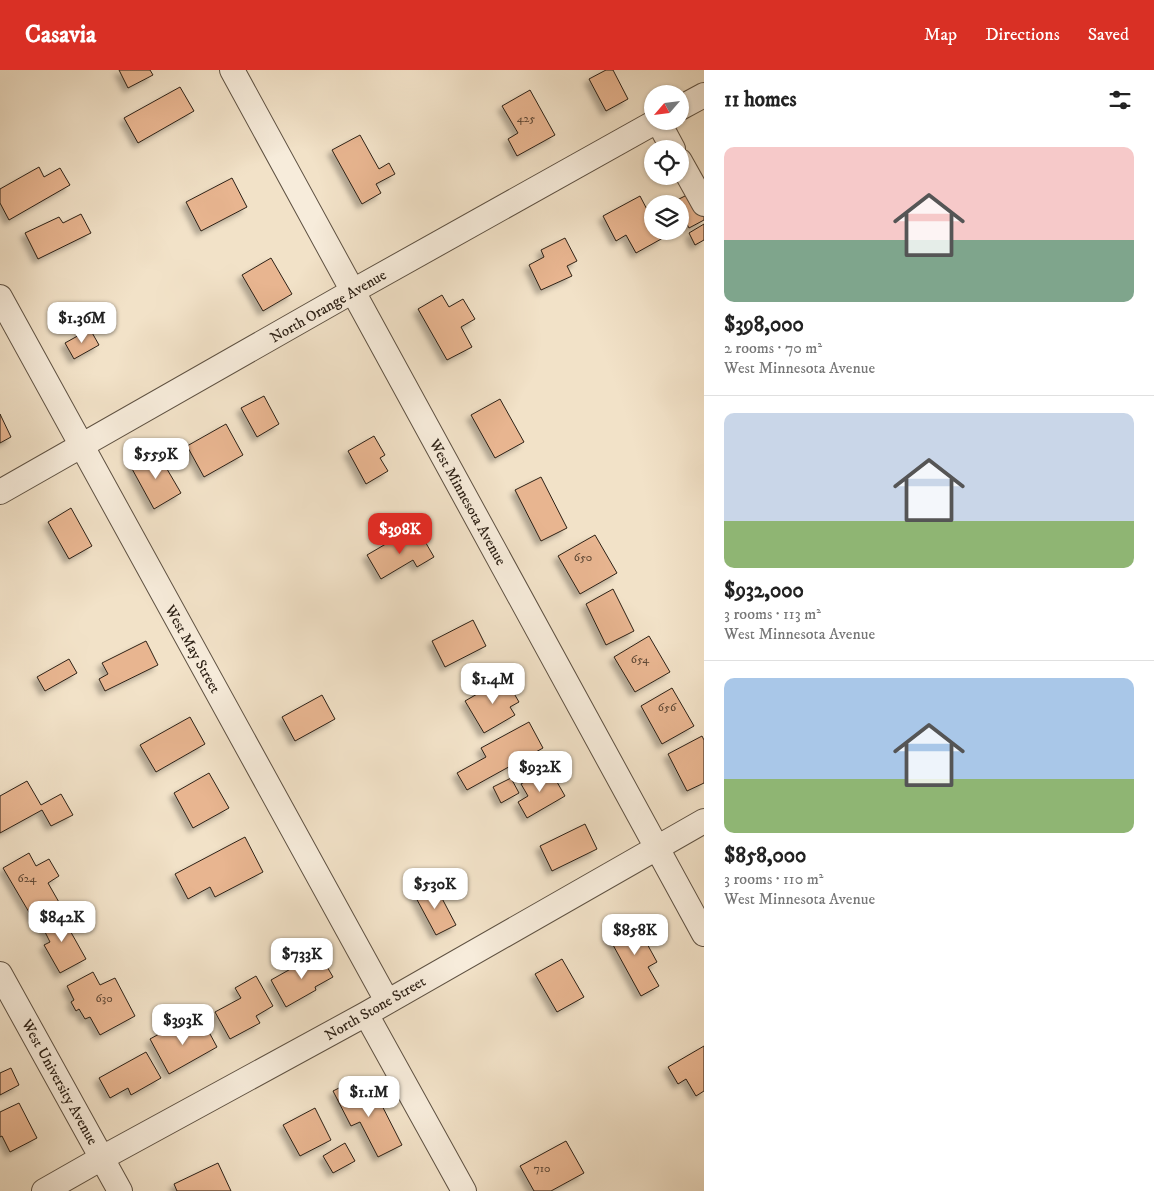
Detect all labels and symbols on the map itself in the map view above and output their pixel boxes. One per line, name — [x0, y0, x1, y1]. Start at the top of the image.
north arrow — [644, 85, 689, 130]
house number: 425 — [517, 111, 535, 126]
street label: North Orange Avenue — [267, 265, 390, 347]
pin: $1.36M — [41, 302, 123, 344]
street label: West Minnesota Avenue — [424, 435, 510, 569]
pin: $559K — [121, 438, 191, 480]
pin: $398K — [365, 512, 435, 555]
house number: 650 — [574, 550, 592, 565]
street label: West May Street — [160, 601, 225, 697]
house number: 654 — [631, 652, 650, 667]
pin: $1.4M — [458, 662, 528, 705]
house number: 656 — [658, 700, 677, 715]
pin: $932K — [505, 750, 575, 793]
pin: $530K — [400, 868, 470, 910]
house number: 624 — [17, 871, 38, 886]
pin: $842K — [27, 900, 97, 943]
pin: $858K — [600, 914, 670, 956]
pin: $733K — [267, 938, 337, 980]
street label: North Stone Street — [321, 972, 429, 1045]
house number: 630 — [95, 991, 113, 1006]
pin: $393K — [148, 1004, 218, 1046]
street label: West University Avenue — [17, 1015, 102, 1148]
pin: $1.1M — [334, 1076, 404, 1118]
house number: 710 — [533, 1161, 551, 1176]

